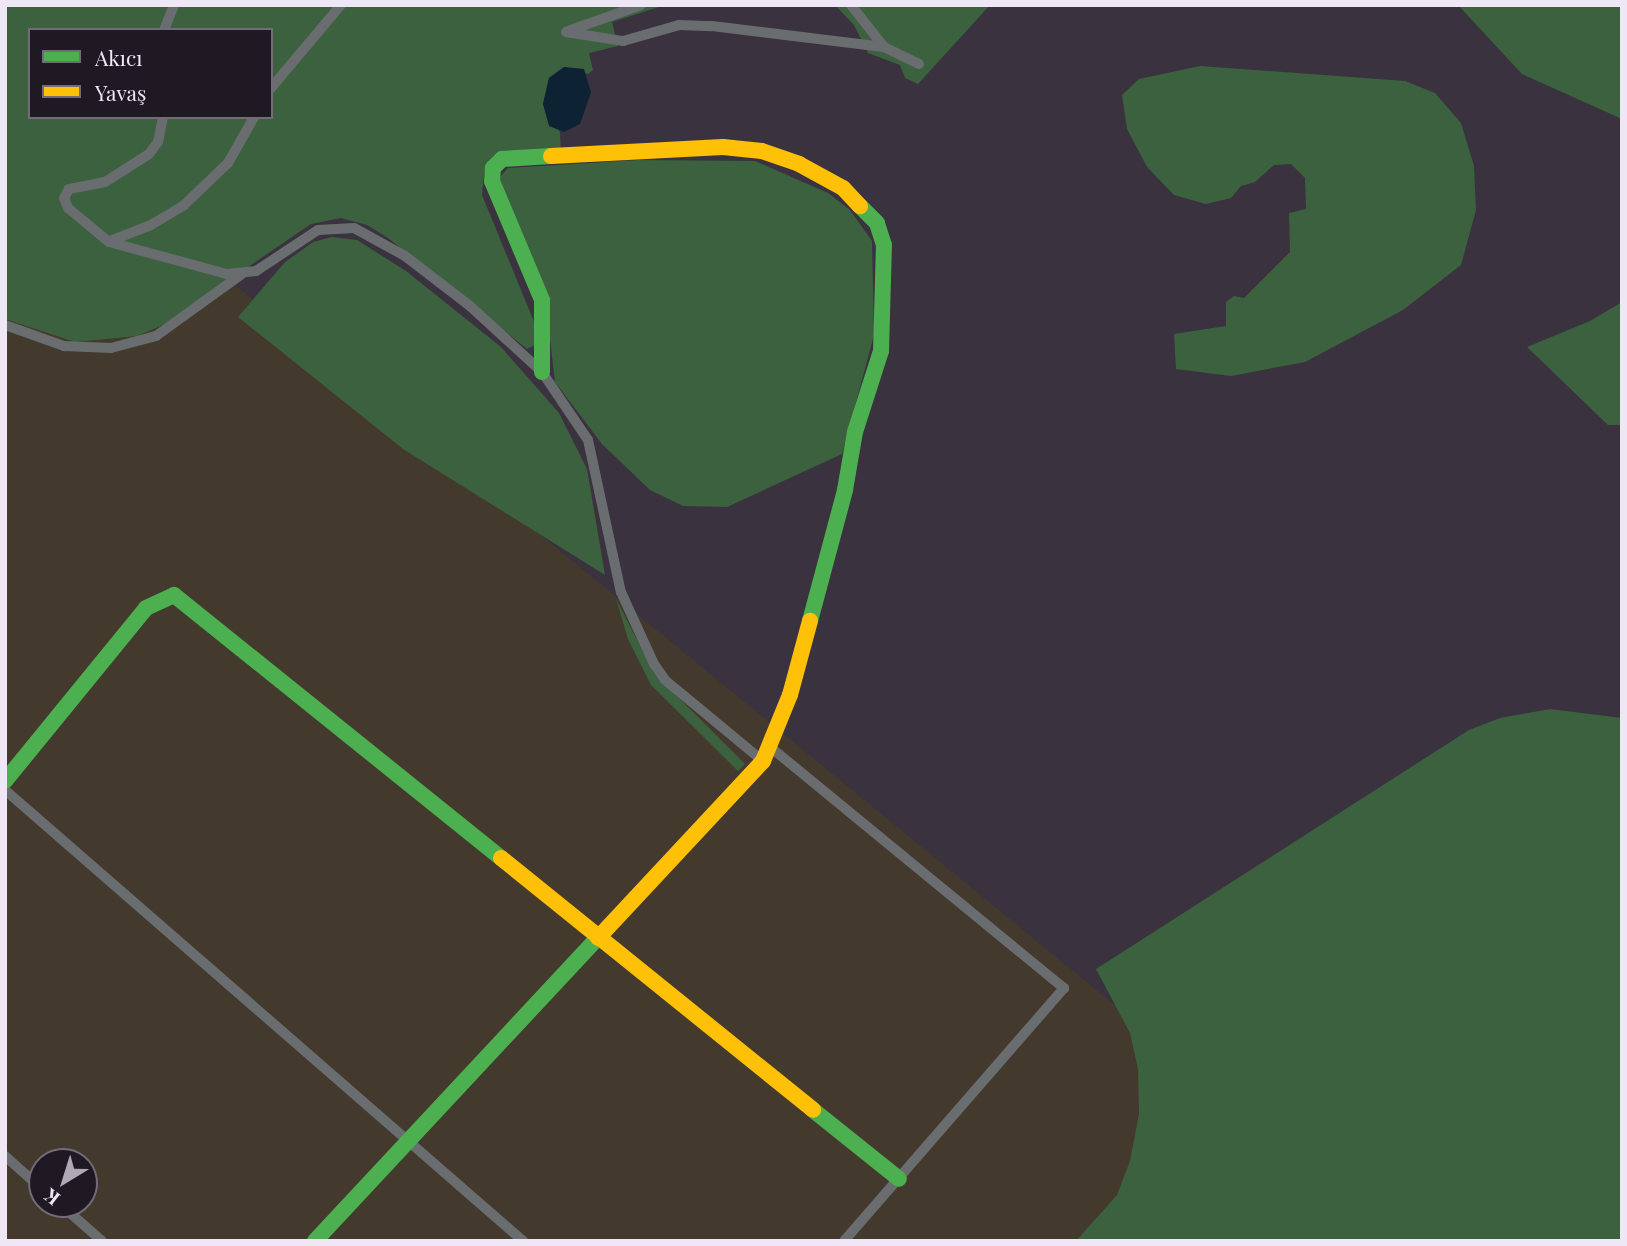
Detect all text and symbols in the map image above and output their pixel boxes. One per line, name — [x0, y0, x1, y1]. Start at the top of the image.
legend — [28, 28, 273, 119]
text: Akıcı — [95, 43, 142, 71]
text: Yavaş — [95, 78, 146, 106]
north arrow — [28, 1148, 98, 1218]
text: K — [38, 1184, 65, 1212]

